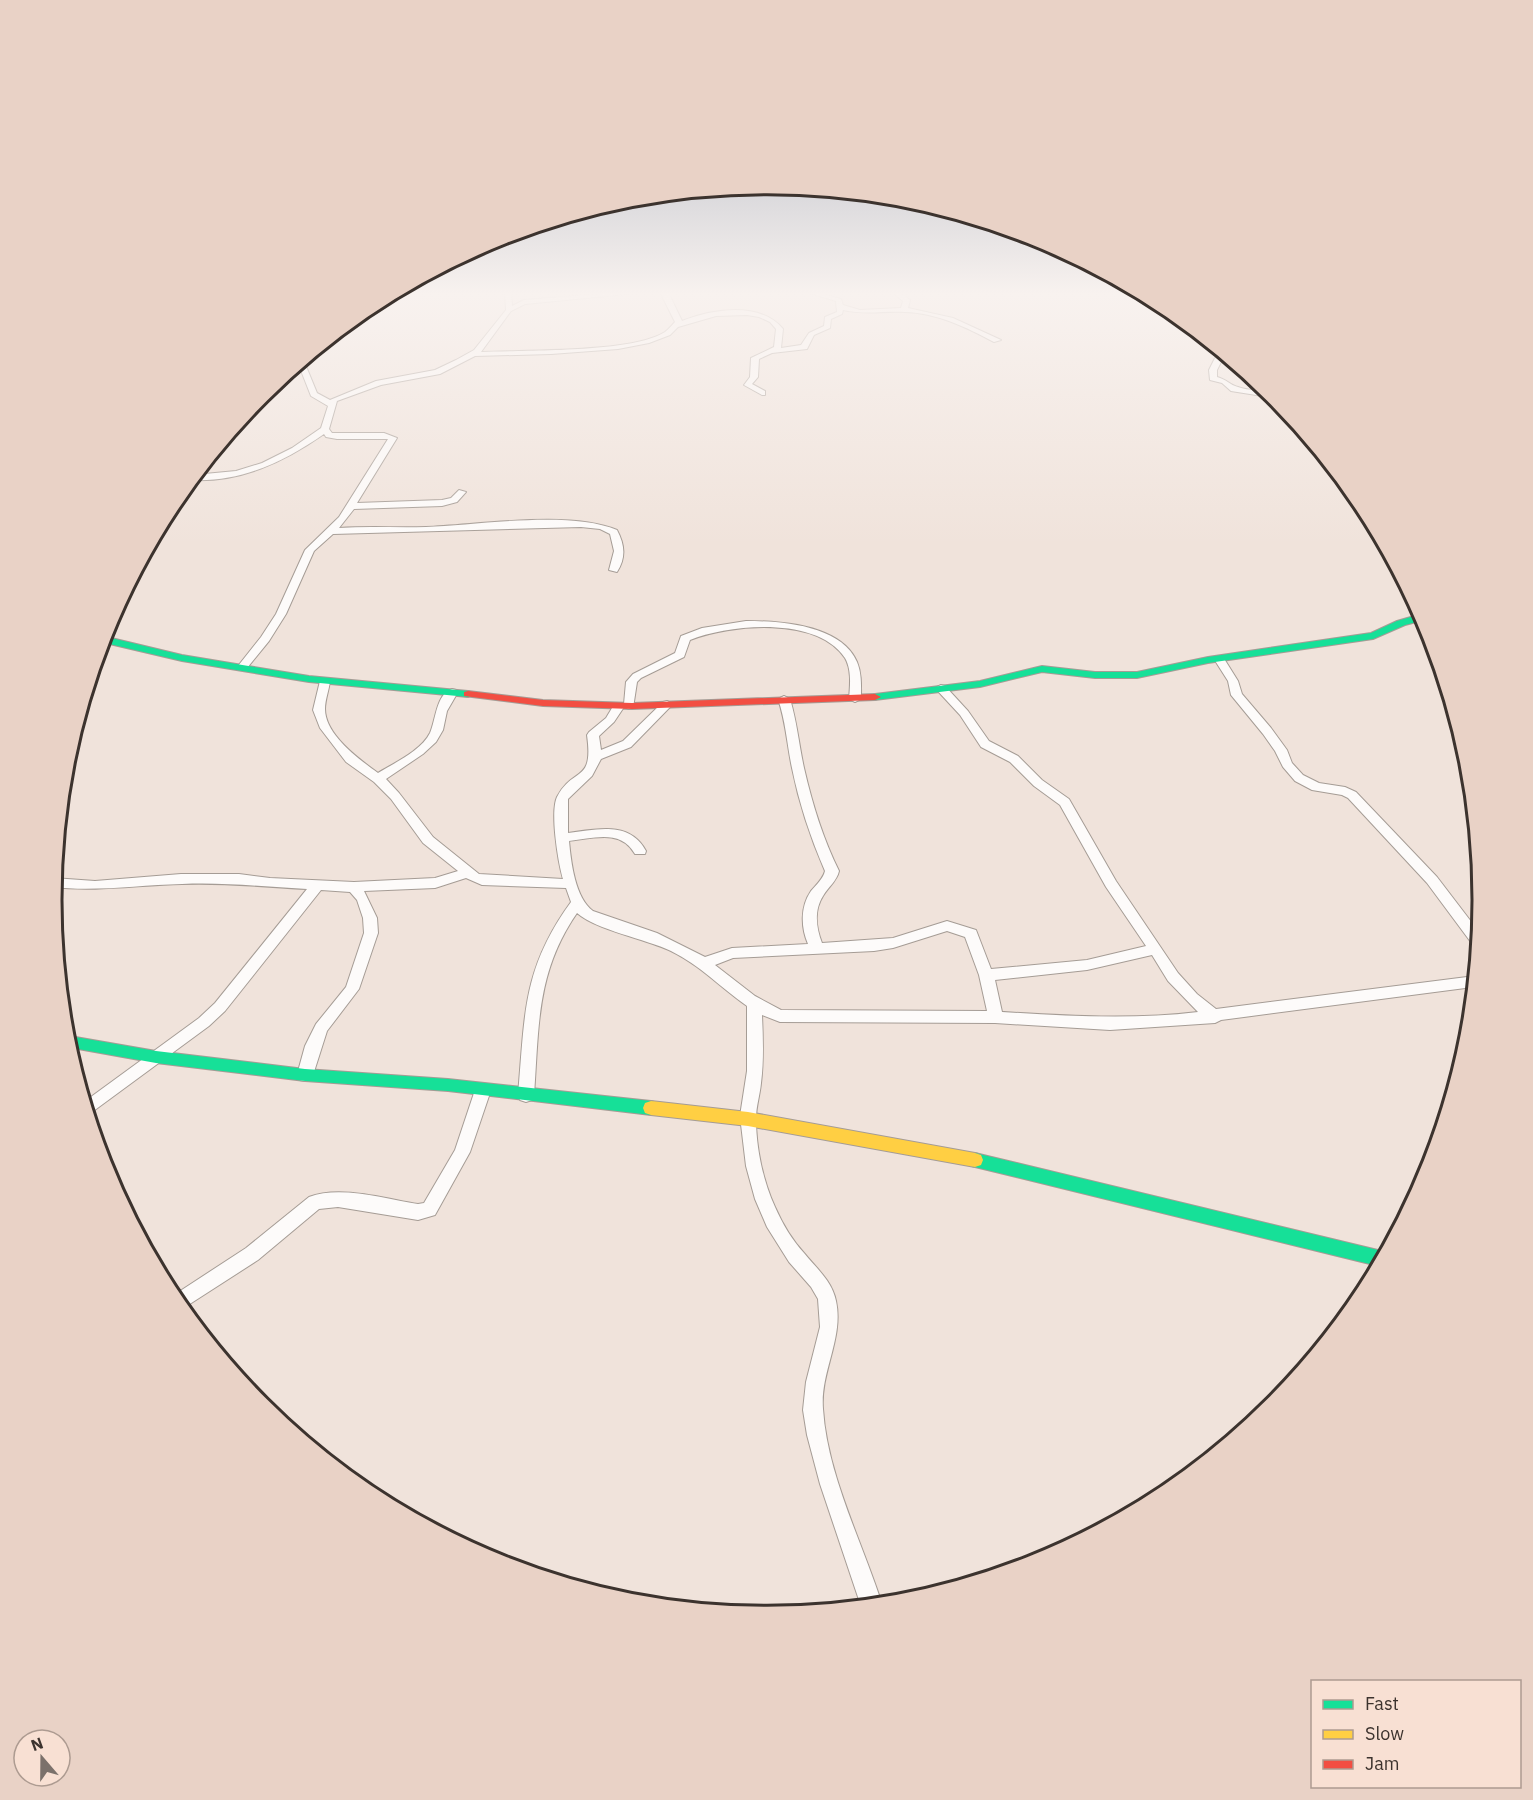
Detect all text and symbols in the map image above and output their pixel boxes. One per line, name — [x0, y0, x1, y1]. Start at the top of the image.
legend — [1311, 1680, 1521, 1788]
text: Fast — [1365, 1692, 1399, 1715]
text: Slow — [1365, 1722, 1404, 1745]
north arrow — [12, 1728, 72, 1788]
text: N — [28, 1733, 46, 1755]
text: Jam — [1365, 1752, 1400, 1775]

